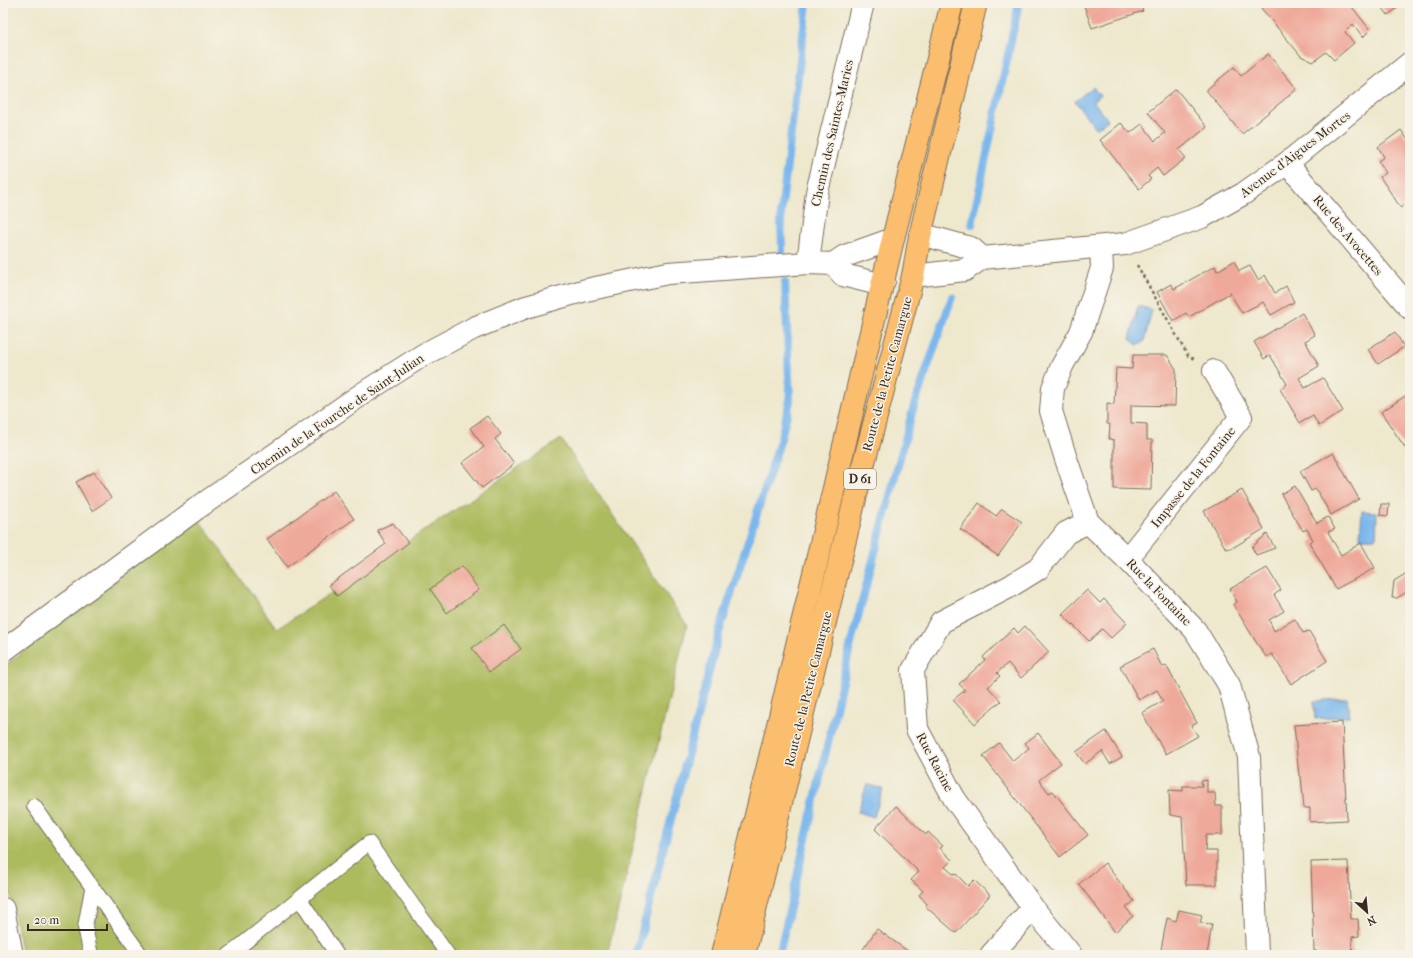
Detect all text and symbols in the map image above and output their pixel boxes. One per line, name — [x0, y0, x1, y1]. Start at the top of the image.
street label: Chemin des Saintes-Maries — [808, 58, 856, 208]
street label: Avenue d'Aigues Mortes — [1236, 107, 1353, 201]
street label: Rue des Avocettes — [1310, 192, 1386, 278]
street label: Route de la Petite Camargue — [859, 294, 915, 453]
street label: Chemin de la Fourche de Saint-Julian — [247, 350, 427, 478]
street label: Impasse de la Fontaine — [1148, 423, 1239, 531]
road number: D 61 — [844, 469, 876, 489]
street label: Rue la Fontaine — [1123, 555, 1195, 629]
street label: Route de la Petite Camargue — [781, 609, 835, 768]
street label: Rue Racine — [913, 730, 957, 795]
north arrow — [1347, 892, 1387, 932]
scale bar — [28, 906, 107, 932]
text: 20 m — [34, 913, 59, 927]
text: N — [1364, 913, 1378, 928]

